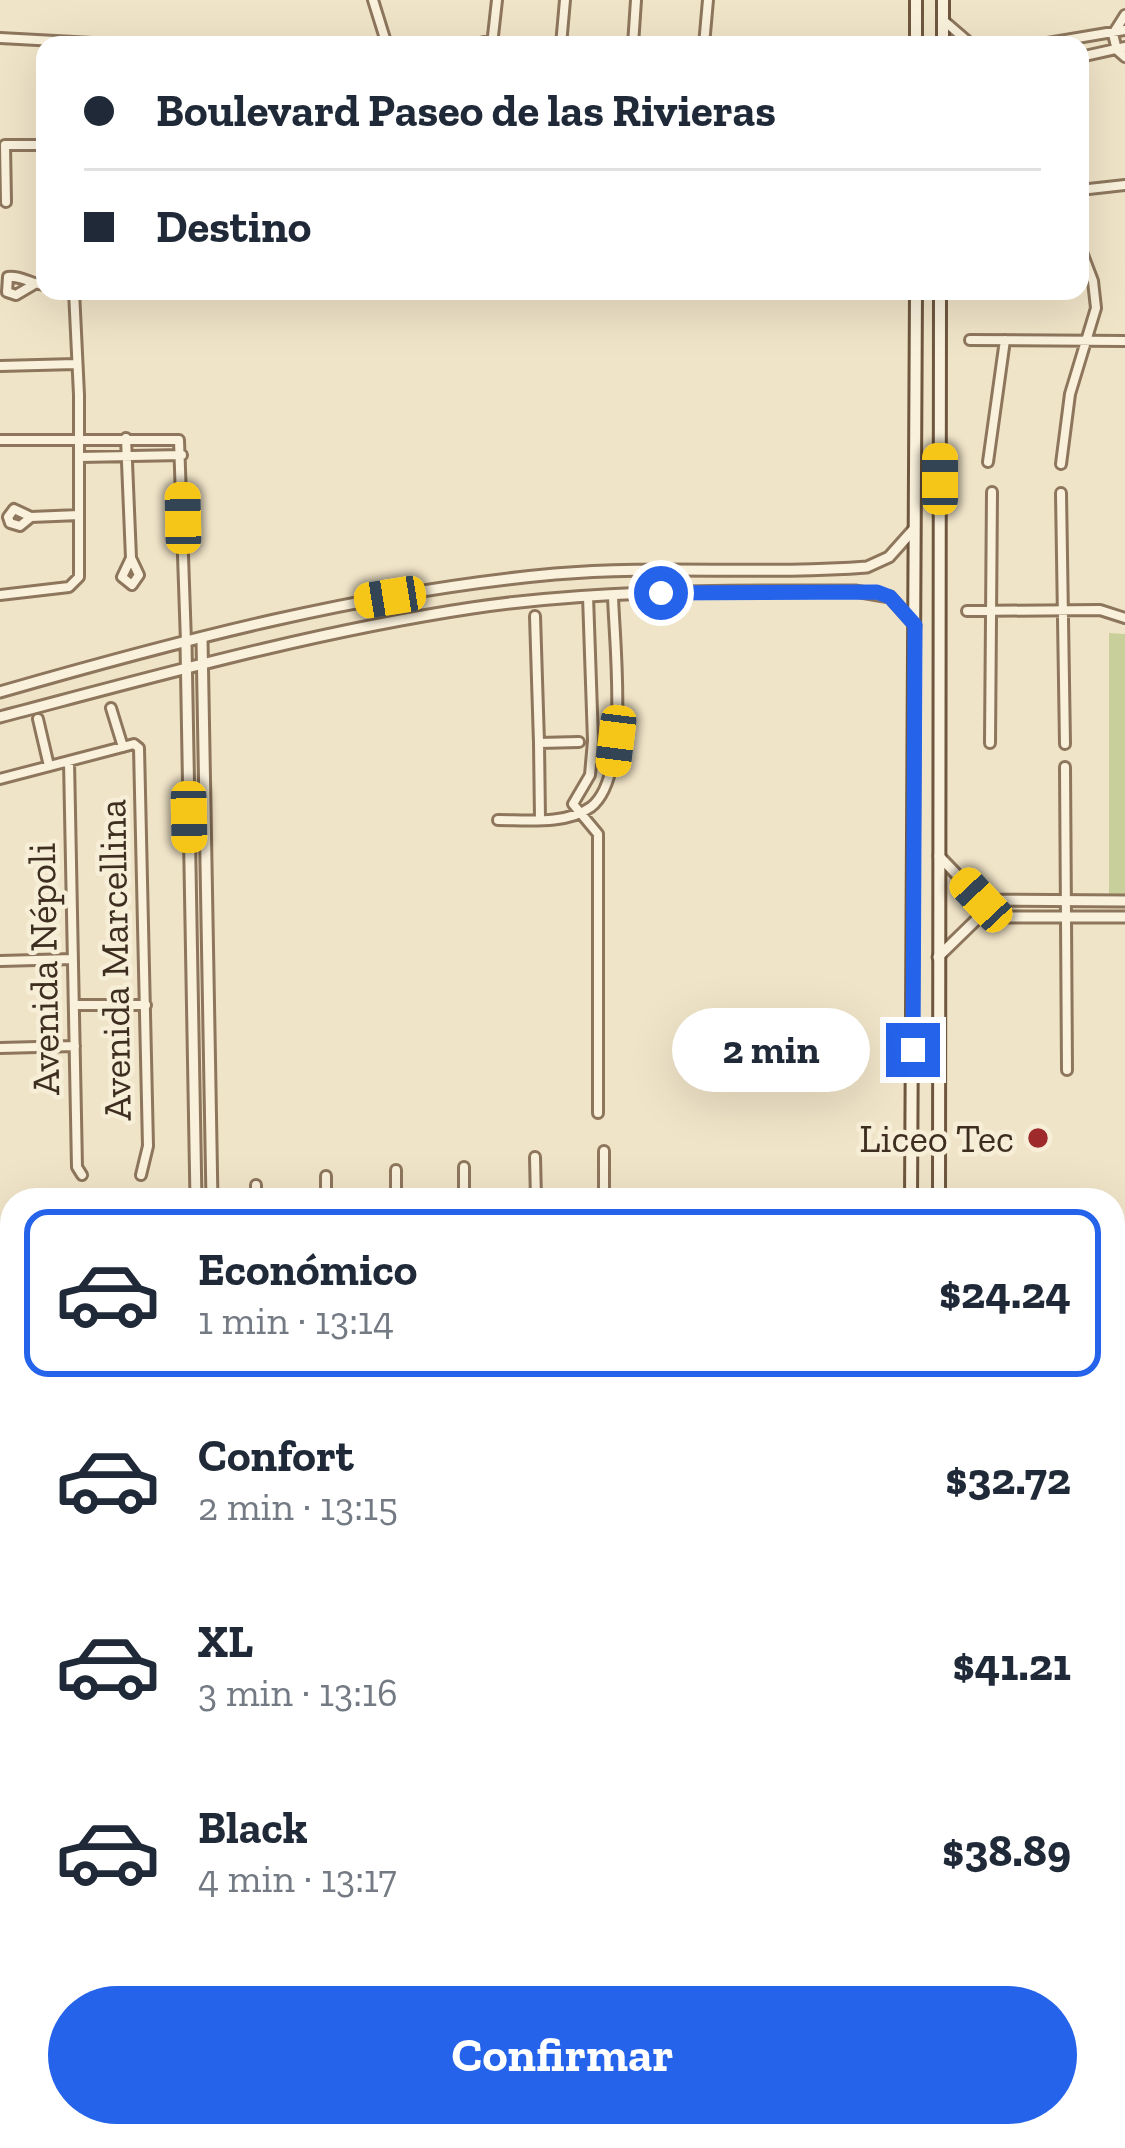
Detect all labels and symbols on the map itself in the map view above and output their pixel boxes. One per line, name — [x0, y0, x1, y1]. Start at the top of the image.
car — [922, 443, 958, 515]
car — [164, 482, 202, 554]
route start — [634, 566, 688, 620]
car — [352, 574, 428, 620]
car — [594, 703, 638, 779]
car — [170, 781, 208, 853]
street label: Avenida Marcellina — [88, 799, 141, 1121]
street label: Avenida Népoli — [18, 842, 69, 1096]
car — [943, 861, 1019, 939]
callout: 2 min — [673, 1008, 871, 1092]
route end — [886, 1023, 940, 1077]
place label: Liceo Tec — [859, 1115, 1014, 1162]
marker: Liceo Tec — [1025, 1125, 1051, 1151]

